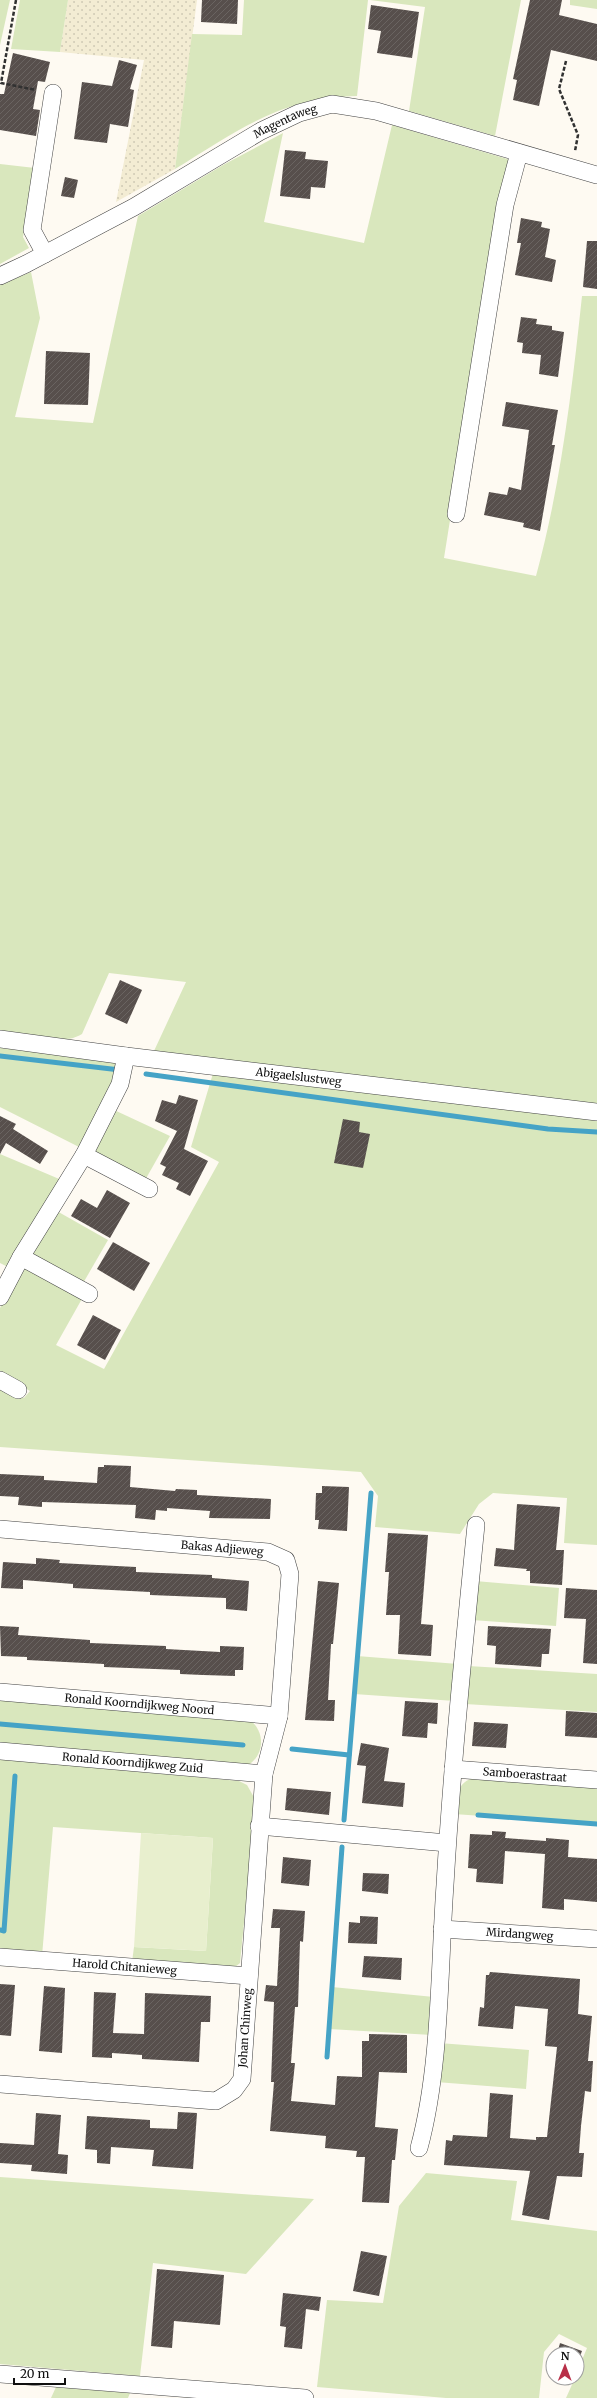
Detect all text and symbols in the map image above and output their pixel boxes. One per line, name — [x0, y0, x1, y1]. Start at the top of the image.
street label: Magentaweg — [251, 101, 319, 141]
street label: Abigaelslustweg — [254, 1064, 343, 1089]
street label: Bakas Adjieweg — [180, 1538, 264, 1559]
street label: Ronald Koorndijkweg Noord — [64, 1691, 215, 1717]
street label: Ronald Koorndijkweg Zuid — [61, 1749, 204, 1776]
street label: Samboerastraat — [482, 1764, 568, 1785]
street label: Mirdangweg — [486, 1925, 554, 1943]
street label: Harold Chitanieweg — [72, 1956, 178, 1978]
street label: Johan Chinweg — [235, 1987, 255, 2069]
north arrow — [545, 2346, 585, 2386]
text: N — [561, 2349, 570, 2363]
scale bar — [14, 2360, 65, 2386]
text: 20 m — [20, 2366, 49, 2381]

